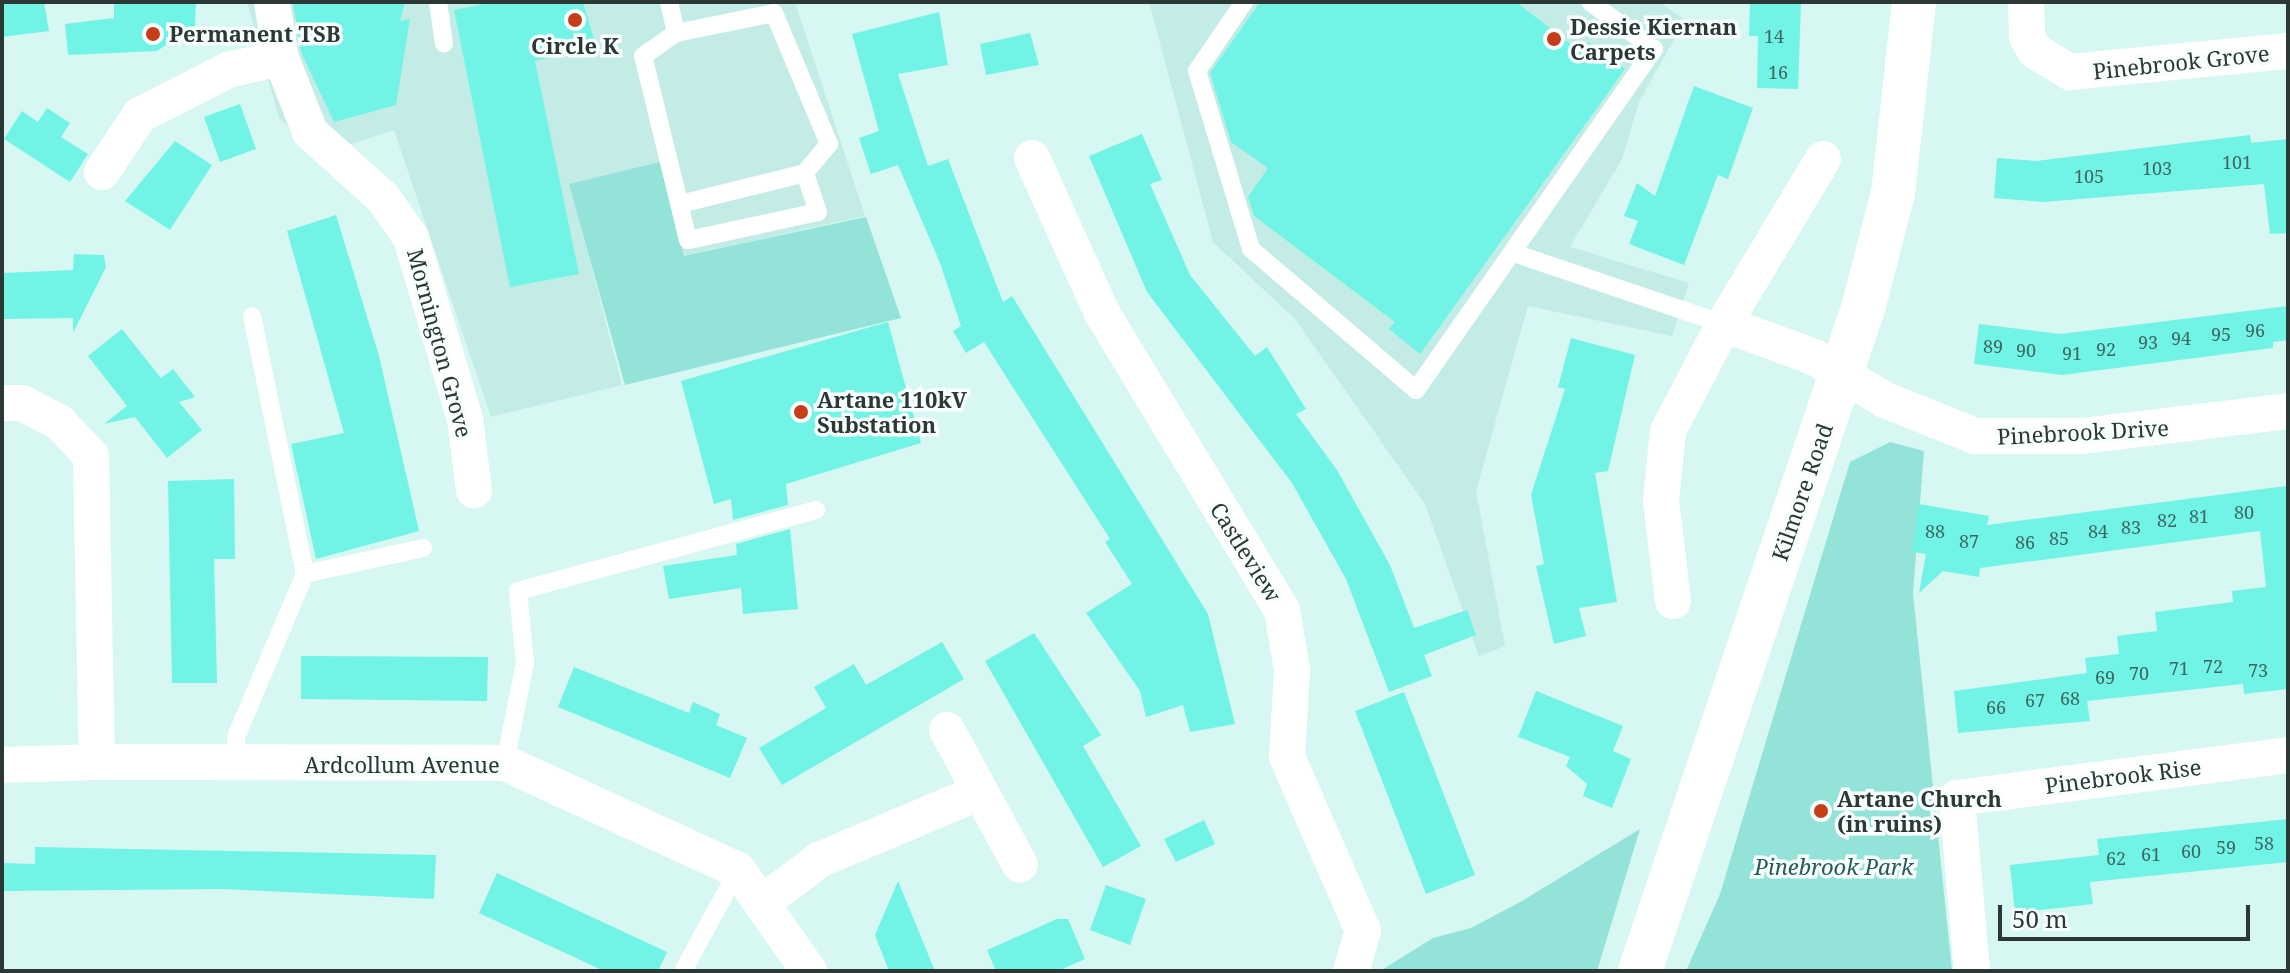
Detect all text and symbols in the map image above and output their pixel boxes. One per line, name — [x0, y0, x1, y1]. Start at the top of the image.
marker: Circle K — [566, 11, 584, 29]
place label: Dessie Kiernan Carpets — [1570, 13, 1737, 64]
place label: Permanent TSB — [169, 21, 340, 47]
marker: Permanent TSB — [144, 25, 162, 43]
house number: 14 — [1764, 25, 1784, 47]
marker: Dessie Kiernan Carpets — [1545, 30, 1563, 48]
place label: Circle K — [531, 33, 619, 59]
street label: Pinebrook Grove — [2091, 40, 2271, 84]
house number: 16 — [1768, 61, 1788, 83]
house number: 101 — [2222, 151, 2252, 173]
house number: 103 — [2142, 157, 2172, 179]
house number: 105 — [2074, 165, 2104, 187]
street label: Mornington Grove — [402, 246, 478, 440]
house number: 96 — [2245, 319, 2265, 341]
house number: 95 — [2211, 323, 2231, 345]
house number: 94 — [2171, 327, 2191, 349]
house number: 93 — [2138, 331, 2158, 353]
house number: 89 — [1983, 335, 2003, 357]
house number: 92 — [2096, 338, 2116, 360]
house number: 90 — [2016, 339, 2036, 361]
house number: 91 — [2062, 342, 2082, 364]
place label: Artane 110kV Substation — [817, 386, 967, 438]
marker: Artane 110kV Substation — [792, 403, 810, 421]
street label: Pinebrook Drive — [1996, 414, 2170, 450]
street label: Kilmore Road — [1766, 420, 1838, 564]
street label: Castleview — [1205, 497, 1287, 607]
house number: 80 — [2234, 501, 2254, 523]
house number: 81 — [2189, 505, 2209, 527]
house number: 82 — [2157, 509, 2177, 531]
house number: 83 — [2121, 516, 2141, 538]
house number: 88 — [1925, 520, 1945, 542]
house number: 84 — [2088, 520, 2108, 542]
house number: 85 — [2049, 527, 2069, 549]
house number: 87 — [1959, 530, 1979, 552]
house number: 86 — [2015, 531, 2035, 553]
house number: 72 — [2203, 655, 2223, 677]
house number: 71 — [2169, 657, 2189, 679]
house number: 73 — [2248, 659, 2268, 681]
house number: 70 — [2129, 662, 2149, 684]
house number: 69 — [2095, 666, 2115, 688]
house number: 68 — [2060, 687, 2080, 709]
house number: 67 — [2025, 689, 2045, 711]
house number: 66 — [1986, 696, 2006, 718]
street label: Ardcollum Avenue — [304, 752, 500, 778]
street label: Pinebrook Rise — [2043, 753, 2203, 799]
place label: Artane Church (in ruins) — [1837, 785, 2002, 836]
marker: Artane Church (in ruins) — [1812, 802, 1830, 820]
house number: 58 — [2254, 832, 2274, 854]
house number: 59 — [2216, 836, 2236, 858]
house number: 60 — [2181, 840, 2201, 862]
house number: 61 — [2141, 843, 2161, 865]
house number: 62 — [2106, 847, 2126, 869]
park label: Pinebrook Park — [1754, 854, 1914, 880]
scale bar — [2002, 889, 2254, 939]
text: 50 m — [2012, 902, 2068, 935]

